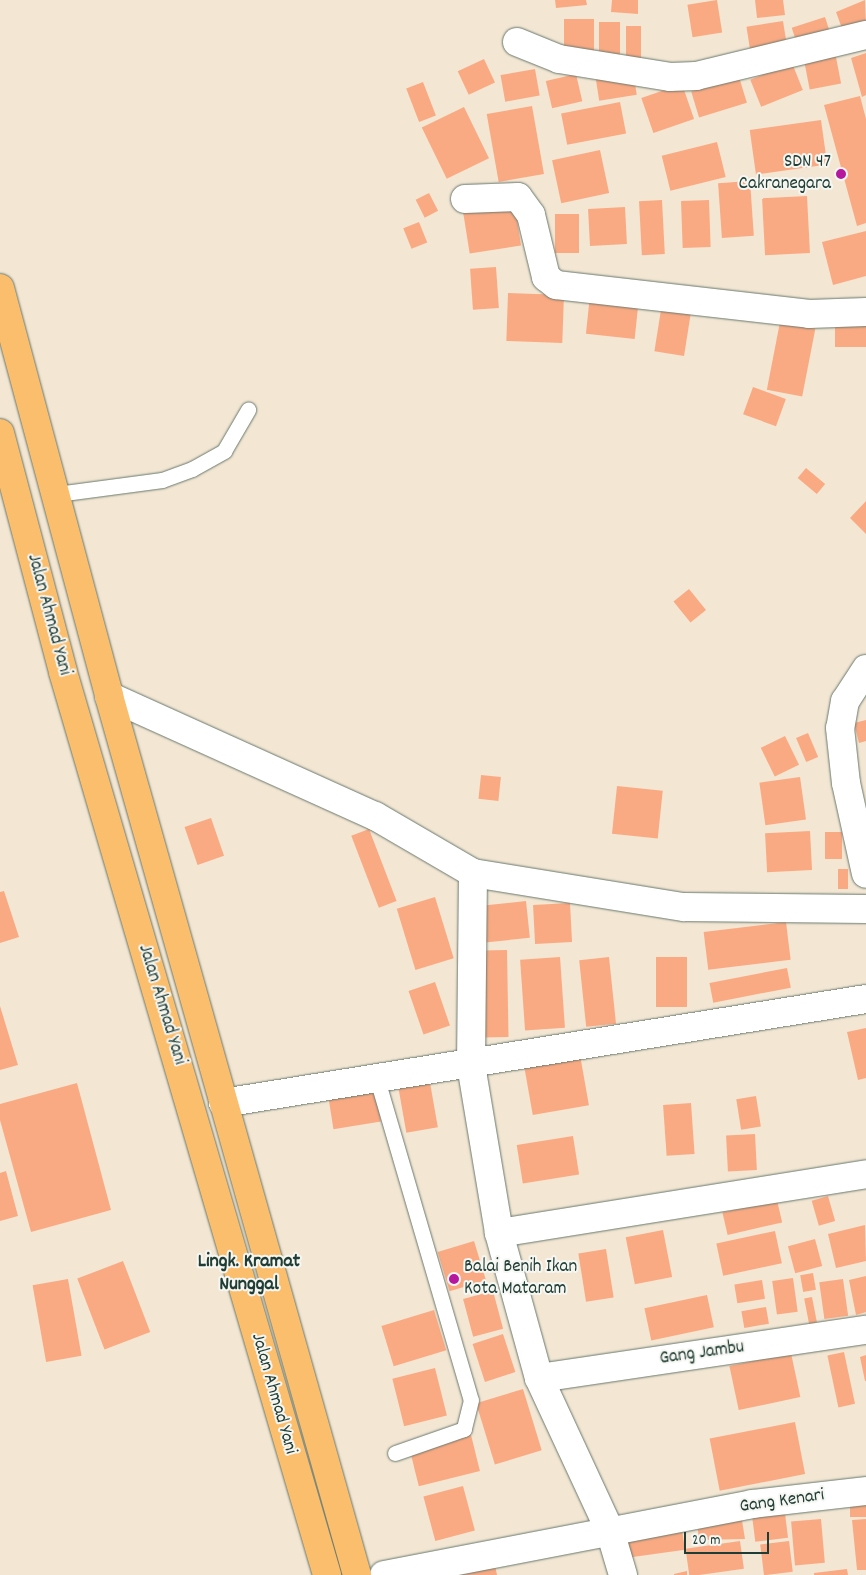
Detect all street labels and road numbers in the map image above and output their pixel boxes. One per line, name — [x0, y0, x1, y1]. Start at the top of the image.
street label: Jalan Ahmad Yani — [21, 552, 75, 678]
street label: Jalan Ahmad Yani — [132, 942, 190, 1068]
street label: Jalan Ahmad Yani — [245, 1331, 301, 1457]
street label: Gang Jambu — [658, 1337, 746, 1371]
street label: Gang Kenari — [738, 1485, 826, 1519]

